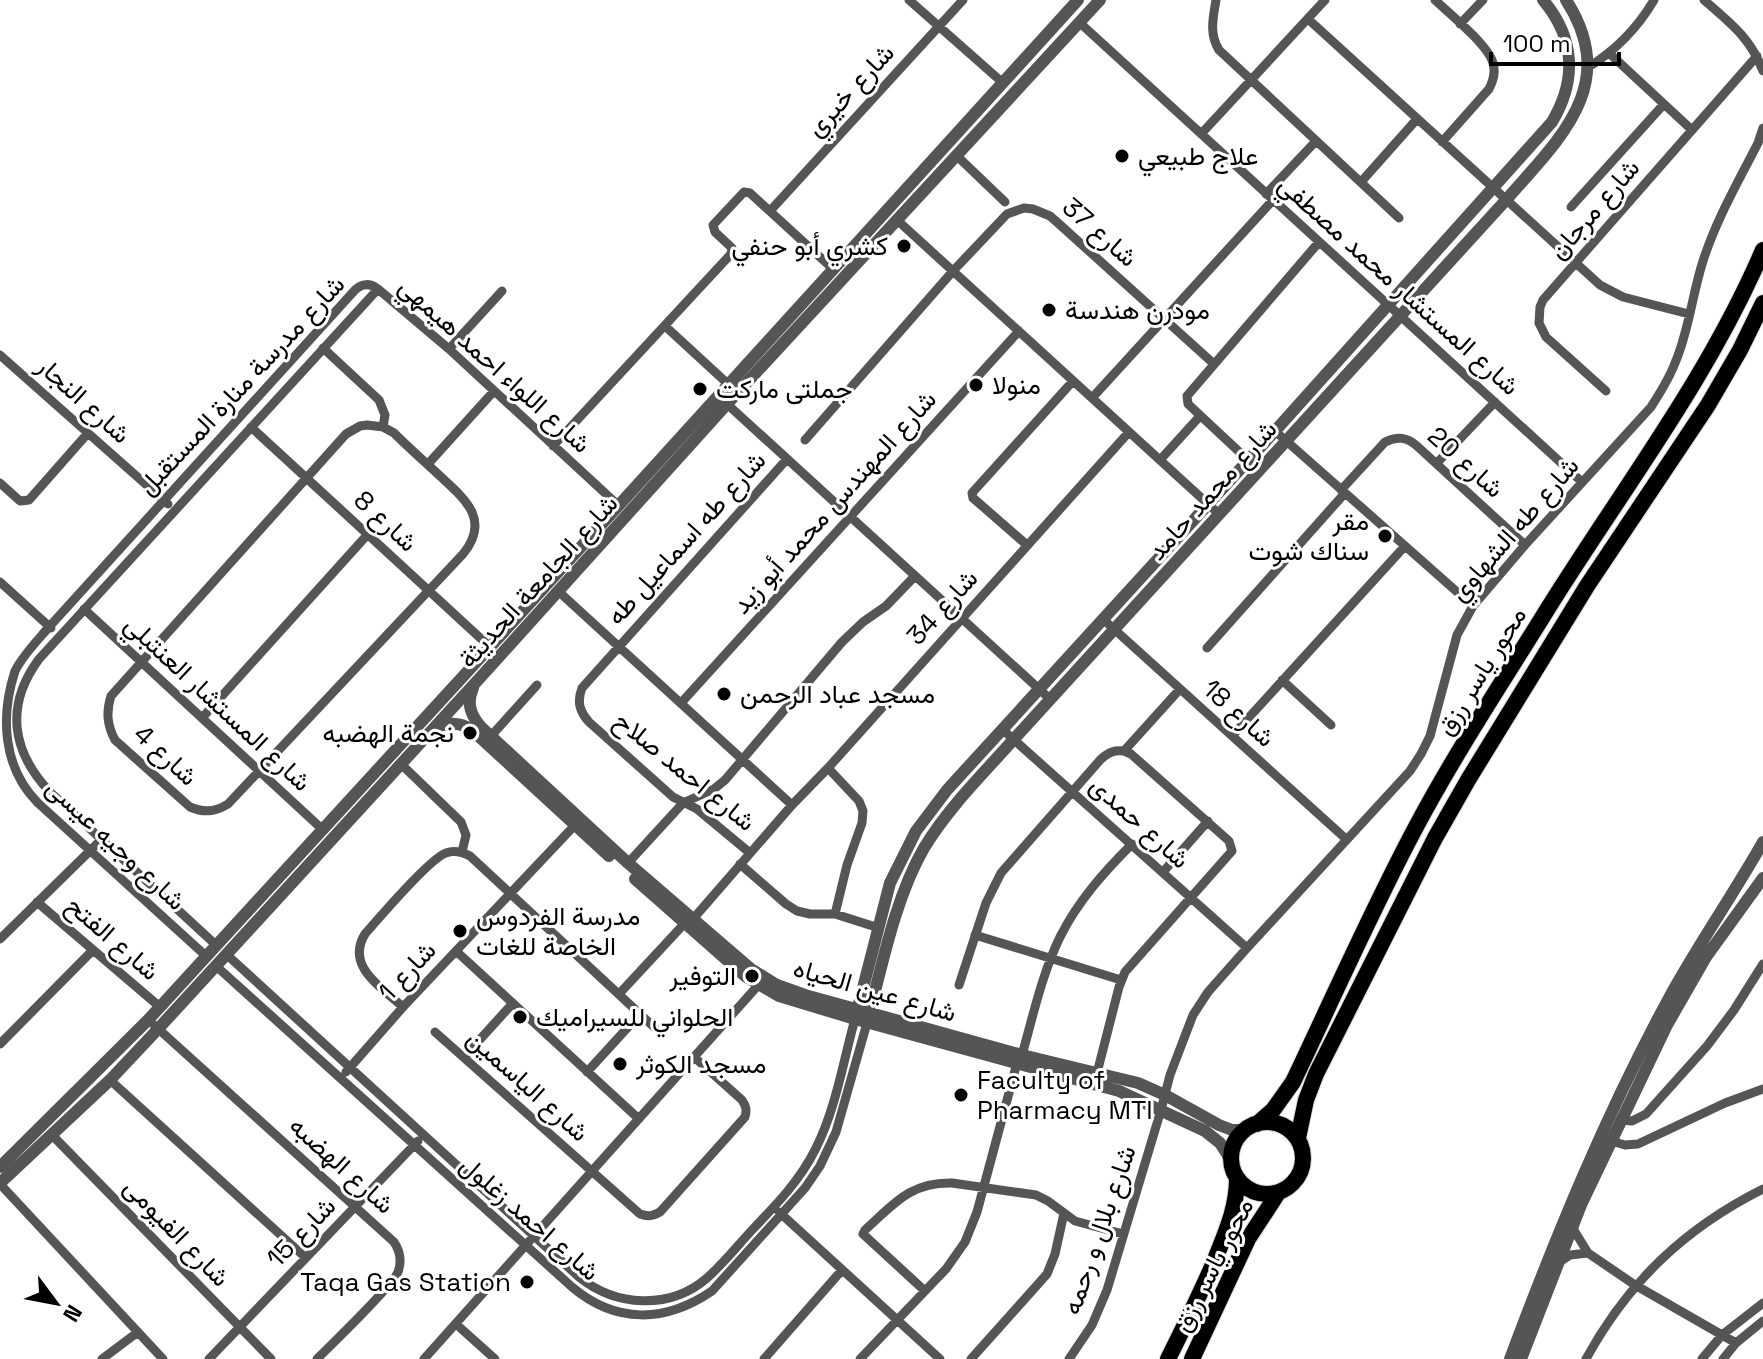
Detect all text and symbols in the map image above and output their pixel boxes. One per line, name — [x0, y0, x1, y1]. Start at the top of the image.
scale bar — [1491, 16, 1619, 66]
text: 100 m — [1503, 28, 1571, 59]
street label: شارع خيري — [798, 36, 905, 146]
place label: علاج طبيعي — [1138, 139, 1258, 177]
marker: علاج طبيعي — [1113, 147, 1131, 165]
street label: شارع مرجان — [1541, 152, 1648, 267]
street label: شارع المستشار محمد مصطفي — [1268, 167, 1527, 406]
street label: شارع 37 — [1054, 190, 1145, 275]
place label: كشري أبو حنفي — [732, 229, 888, 267]
marker: كشري أبو حنفي — [895, 237, 913, 255]
street label: شارع مدرسة منارة المستقبل — [130, 268, 353, 503]
street label: شارع اللواء احمد هيمهي — [389, 270, 598, 463]
place label: مودرن هندسة — [1065, 293, 1210, 327]
marker: مودرن هندسة — [1040, 301, 1058, 319]
street label: شارع النجار — [29, 348, 138, 452]
place label: منولا — [992, 368, 1041, 402]
place label: جملتى ماركت — [716, 372, 852, 406]
marker: منولا — [967, 376, 985, 394]
marker: جملتى ماركت — [691, 380, 709, 398]
street label: شارع المهندس محمد أبو زيد — [724, 383, 944, 622]
street label: شارع محمد حامد — [1140, 413, 1285, 568]
street label: شارع 20 — [1420, 419, 1511, 506]
street label: شارع طه اسماعيل طه — [599, 444, 774, 633]
street label: شارع طه الشهاوي — [1442, 449, 1589, 611]
street label: شارع 8 — [346, 483, 425, 560]
street label: شارع الجامعة الحديثة — [451, 487, 626, 676]
place label: مقر سناك شوت — [1249, 504, 1369, 568]
marker: مقر سناك شوت — [1376, 527, 1394, 545]
street label: شارع 34 — [899, 562, 986, 653]
street label: محور ياسر رزق — [1428, 600, 1534, 742]
street label: شارع المستشار العنتبلي — [115, 607, 319, 801]
street label: شارع 18 — [1195, 672, 1282, 755]
place label: مسجد عباد الرحمن — [740, 677, 935, 711]
marker: مسجد عباد الرحمن — [715, 685, 733, 703]
street label: شارع احمد صلاح — [607, 703, 763, 839]
place label: نجمة الهضبه — [322, 716, 454, 750]
street label: شارع 4 — [126, 717, 205, 794]
marker: نجمة الهضبه — [461, 724, 479, 742]
street label: شارع حمدى — [1082, 768, 1197, 877]
street label: شارع وجيه عيسى — [38, 770, 193, 918]
street label: شارع الفتح — [59, 888, 167, 989]
place label: مدرسة الفردوس الخاصة للغات — [476, 899, 640, 963]
marker: مدرسة الفردوس الخاصة للغات — [451, 922, 469, 940]
street label: شارع 1 — [371, 934, 444, 1009]
street label: شارع عين الحياه — [789, 951, 960, 1030]
place label: التوفير — [668, 959, 736, 993]
marker: التوفير — [743, 967, 761, 985]
place label: الحلواني للسيراميك — [536, 1000, 733, 1038]
marker: الحلواني للسيراميك — [511, 1008, 529, 1026]
street label: شارع الياسمين — [459, 1021, 596, 1150]
place label: مسجد الكوثر — [635, 1047, 766, 1081]
marker: مسجد الكوثر — [611, 1055, 629, 1073]
place label: Faculty of Pharmacy MTI — [977, 1063, 1153, 1127]
marker: Faculty of Pharmacy MTI — [952, 1086, 970, 1104]
street label: شارع الهضبه — [282, 1109, 402, 1222]
street label: شارع بلال و رحمه — [1054, 1141, 1145, 1319]
street label: شارع احمد زغلول — [452, 1148, 607, 1289]
street label: شارع الفيومى — [116, 1170, 238, 1295]
street label: شارع 15 — [259, 1189, 344, 1275]
street label: محور ياسر رزق — [1165, 1192, 1261, 1338]
north arrow — [16, 1263, 96, 1343]
place label: Taqa Gas Station — [300, 1265, 511, 1299]
marker: Taqa Gas Station — [518, 1273, 536, 1291]
text: N — [57, 1300, 89, 1327]

